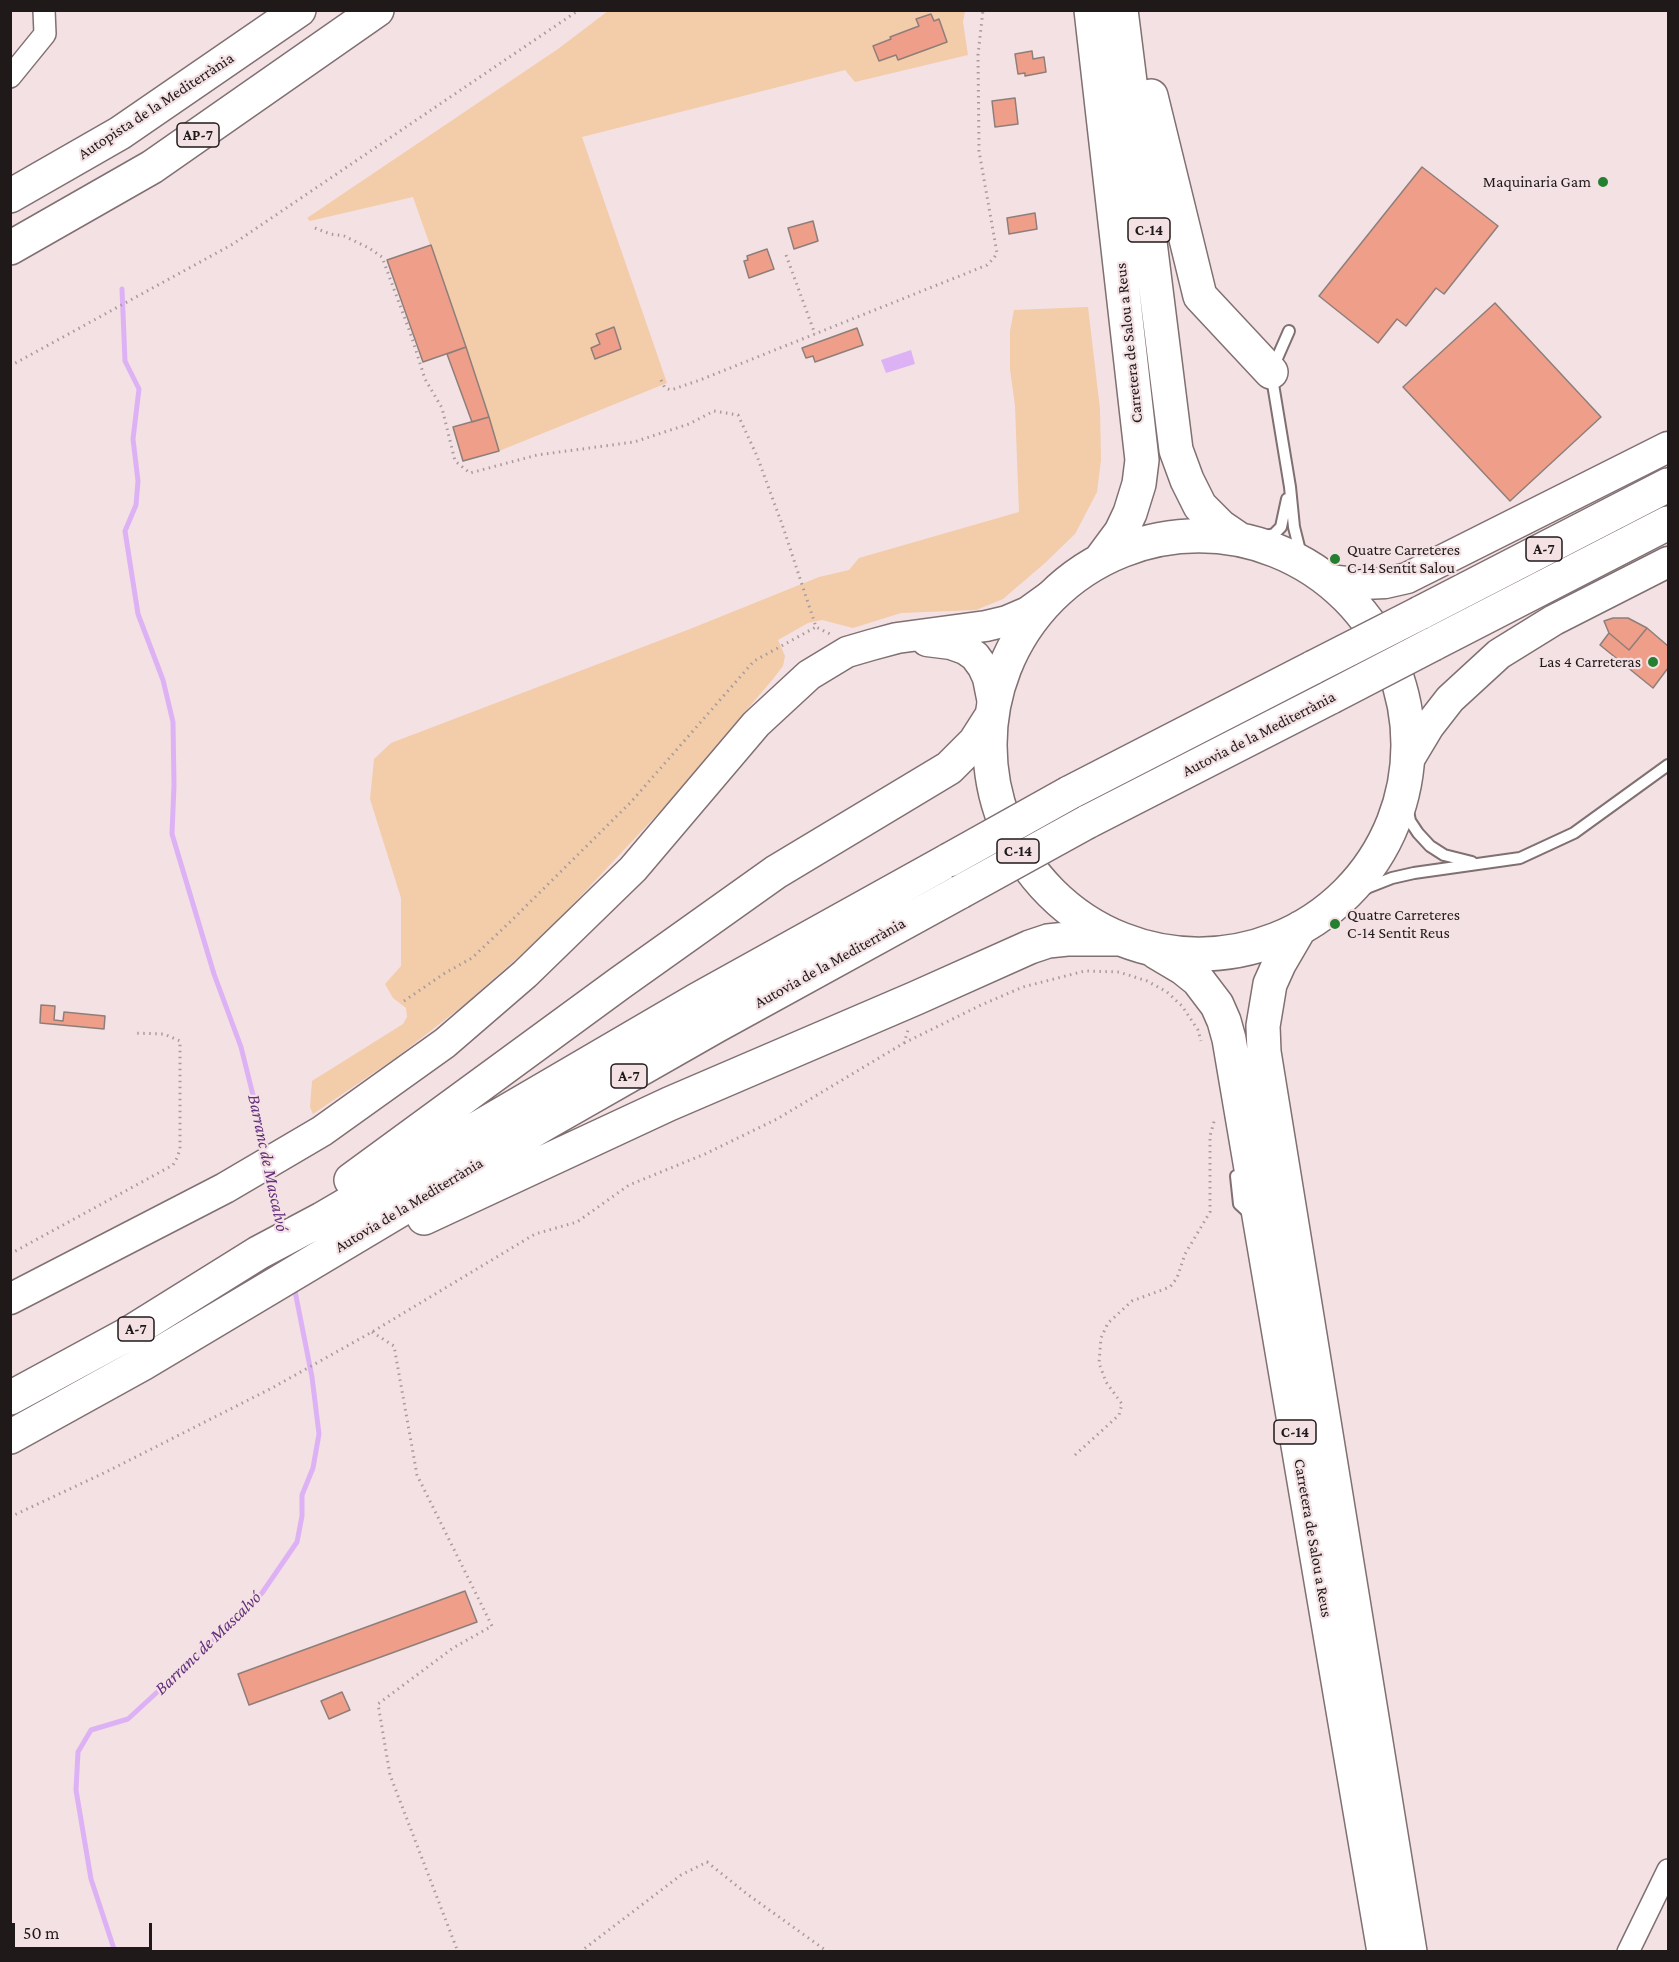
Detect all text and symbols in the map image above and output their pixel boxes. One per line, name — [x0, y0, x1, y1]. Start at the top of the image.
street label: Autopista de la Mediterrània — [74, 48, 238, 164]
road number: AP-7 — [177, 123, 219, 147]
place label: Maquinaria Gam — [1483, 172, 1591, 192]
marker: Maquinaria Gam — [1596, 175, 1610, 189]
road number: C-14 — [1128, 218, 1170, 242]
street label: Carretera de Salou a Reus — [1111, 262, 1147, 424]
road number: A-7 — [1526, 537, 1562, 561]
place label: Quatre Carreteres C-14 Sentit Salou — [1347, 540, 1460, 578]
marker: Quatre Carreteres C-14 Sentit Salou — [1328, 552, 1342, 566]
place label: Las 4 Carreteras — [1539, 652, 1641, 672]
marker: Las 4 Carreteras — [1646, 655, 1660, 669]
street label: Autovia de la Mediterrània — [1179, 687, 1339, 781]
road number: C-14 — [997, 839, 1039, 863]
place label: Quatre Carreteres C-14 Sentit Reus — [1347, 905, 1460, 943]
street label: Autovia de la Mediterrània — [751, 914, 909, 1012]
marker: Quatre Carreteres C-14 Sentit Reus — [1328, 917, 1342, 931]
road number: A-7 — [611, 1064, 647, 1088]
water label: Barranc de Mascalvó — [243, 1092, 293, 1234]
street label: Autovia de la Mediterrània — [331, 1153, 487, 1257]
road number: A-7 — [118, 1317, 154, 1341]
road number: C-14 — [1274, 1420, 1316, 1444]
street label: Carretera de Salou a Reus — [1290, 1457, 1336, 1619]
water label: Barranc de Mascalvó — [150, 1587, 266, 1699]
scale bar — [15, 1911, 154, 1949]
text: 50 m — [23, 1923, 60, 1943]

